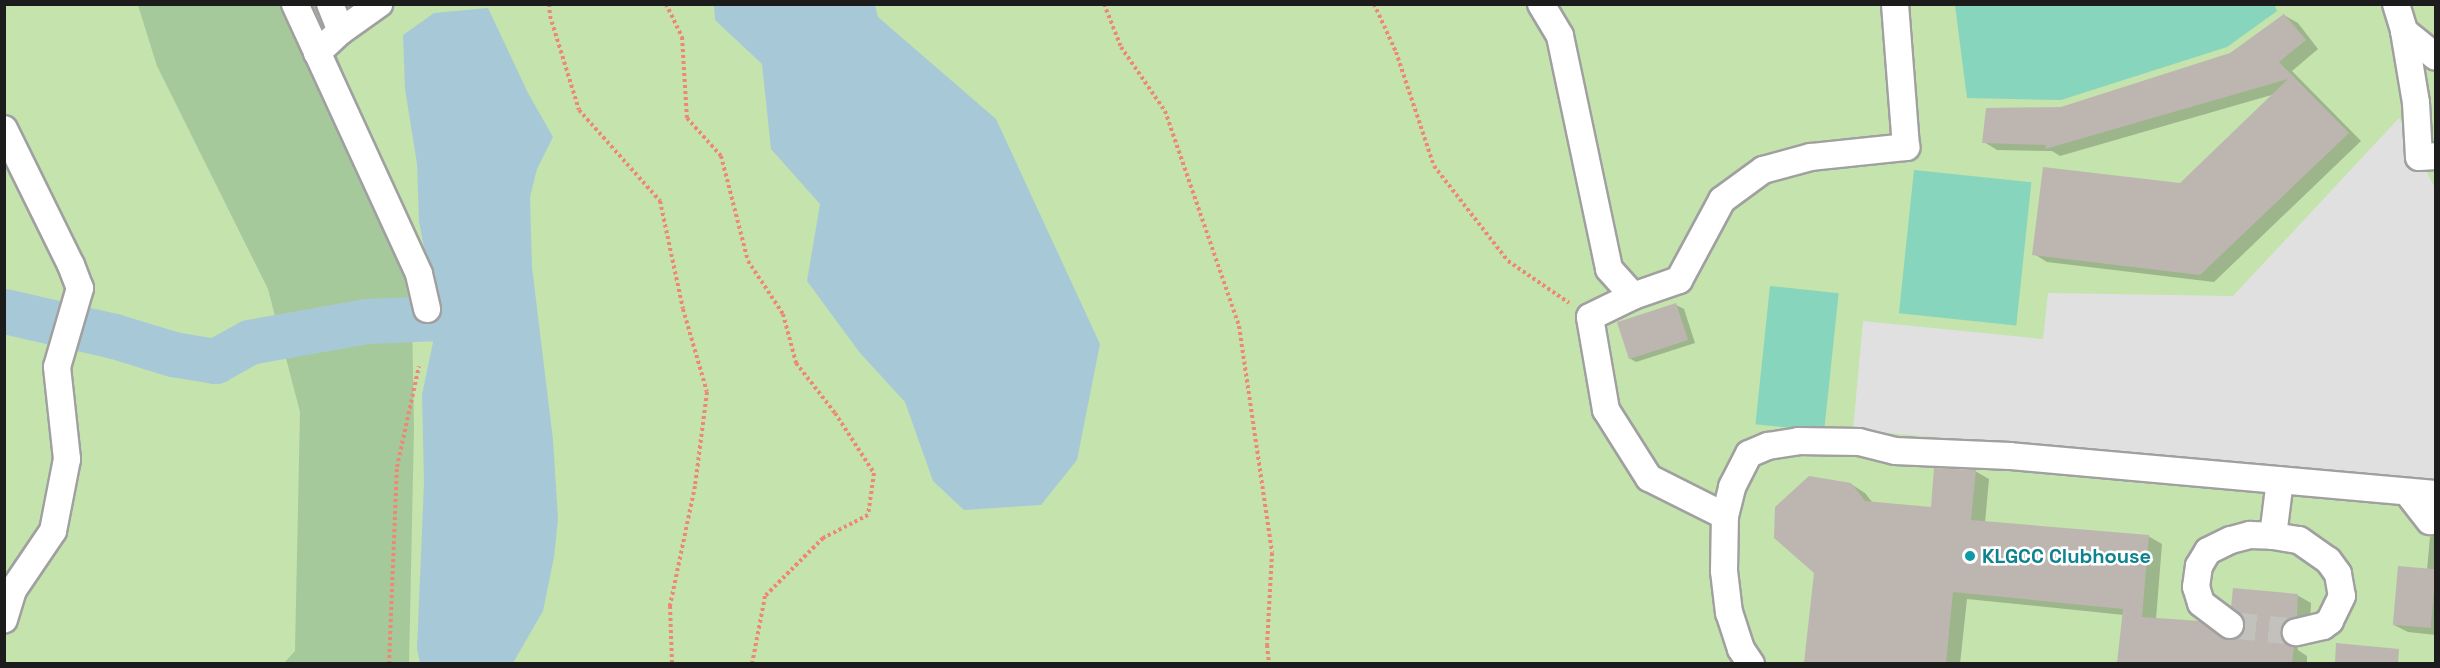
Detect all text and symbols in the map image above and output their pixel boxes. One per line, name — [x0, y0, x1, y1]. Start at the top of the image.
place label: KLGCC Clubhouse — [1982, 544, 2151, 568]
marker: KLGCC Clubhouse — [1963, 549, 1977, 563]

